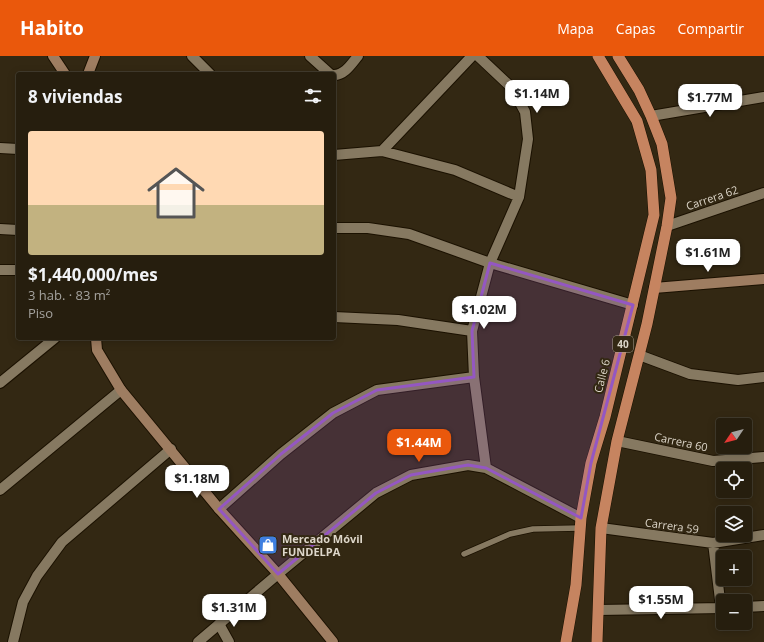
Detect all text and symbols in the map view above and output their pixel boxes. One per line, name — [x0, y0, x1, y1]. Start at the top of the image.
text: Habito — [20, 15, 84, 41]
text: Mapa — [557, 19, 594, 38]
text: Capas — [616, 19, 655, 38]
text: Compartir — [677, 19, 744, 38]
pin: $1.14M — [504, 80, 570, 114]
text: $1.14M — [514, 84, 560, 102]
pin: $1.77M — [677, 84, 743, 118]
text: 8 viviendas — [28, 85, 123, 108]
icon: filters — [302, 85, 324, 107]
text: $1.77M — [687, 88, 733, 106]
icon: home — [140, 157, 212, 229]
street label: Carrera 62 — [684, 182, 740, 213]
pin: $1.61M — [675, 239, 741, 273]
text: $1.61M — [685, 243, 731, 261]
text: $1,440,000/mes — [28, 263, 158, 286]
text: 3 hab. · 83 m² — [28, 286, 110, 304]
pin: $1.02M — [451, 296, 517, 330]
text: $1.02M — [461, 300, 507, 318]
text: Piso — [28, 304, 53, 322]
road number: 40 — [613, 336, 633, 352]
street label: Calle 6 — [590, 358, 613, 394]
north arrow — [716, 418, 752, 454]
map controls — [716, 418, 752, 630]
pin: $1.44M — [386, 429, 452, 463]
street label: Carrera 60 — [653, 429, 709, 454]
text: $1.44M — [396, 433, 442, 451]
button: locate — [716, 462, 752, 498]
pin: $1.18M — [164, 465, 230, 499]
text: $1.18M — [174, 469, 220, 487]
button: layers — [716, 506, 752, 542]
street label: Carrera 59 — [644, 514, 700, 537]
place label: Mercado Móvil FUNDELPA — [282, 531, 363, 559]
shop icon: Mercado Móvil FUNDELPA — [257, 534, 279, 556]
button: + — [716, 550, 752, 586]
pin: $1.55M — [628, 586, 694, 620]
text: $1.55M — [638, 590, 684, 608]
pin: $1.31M — [201, 594, 267, 628]
button: − — [716, 594, 752, 630]
text: $1.31M — [211, 598, 257, 616]

